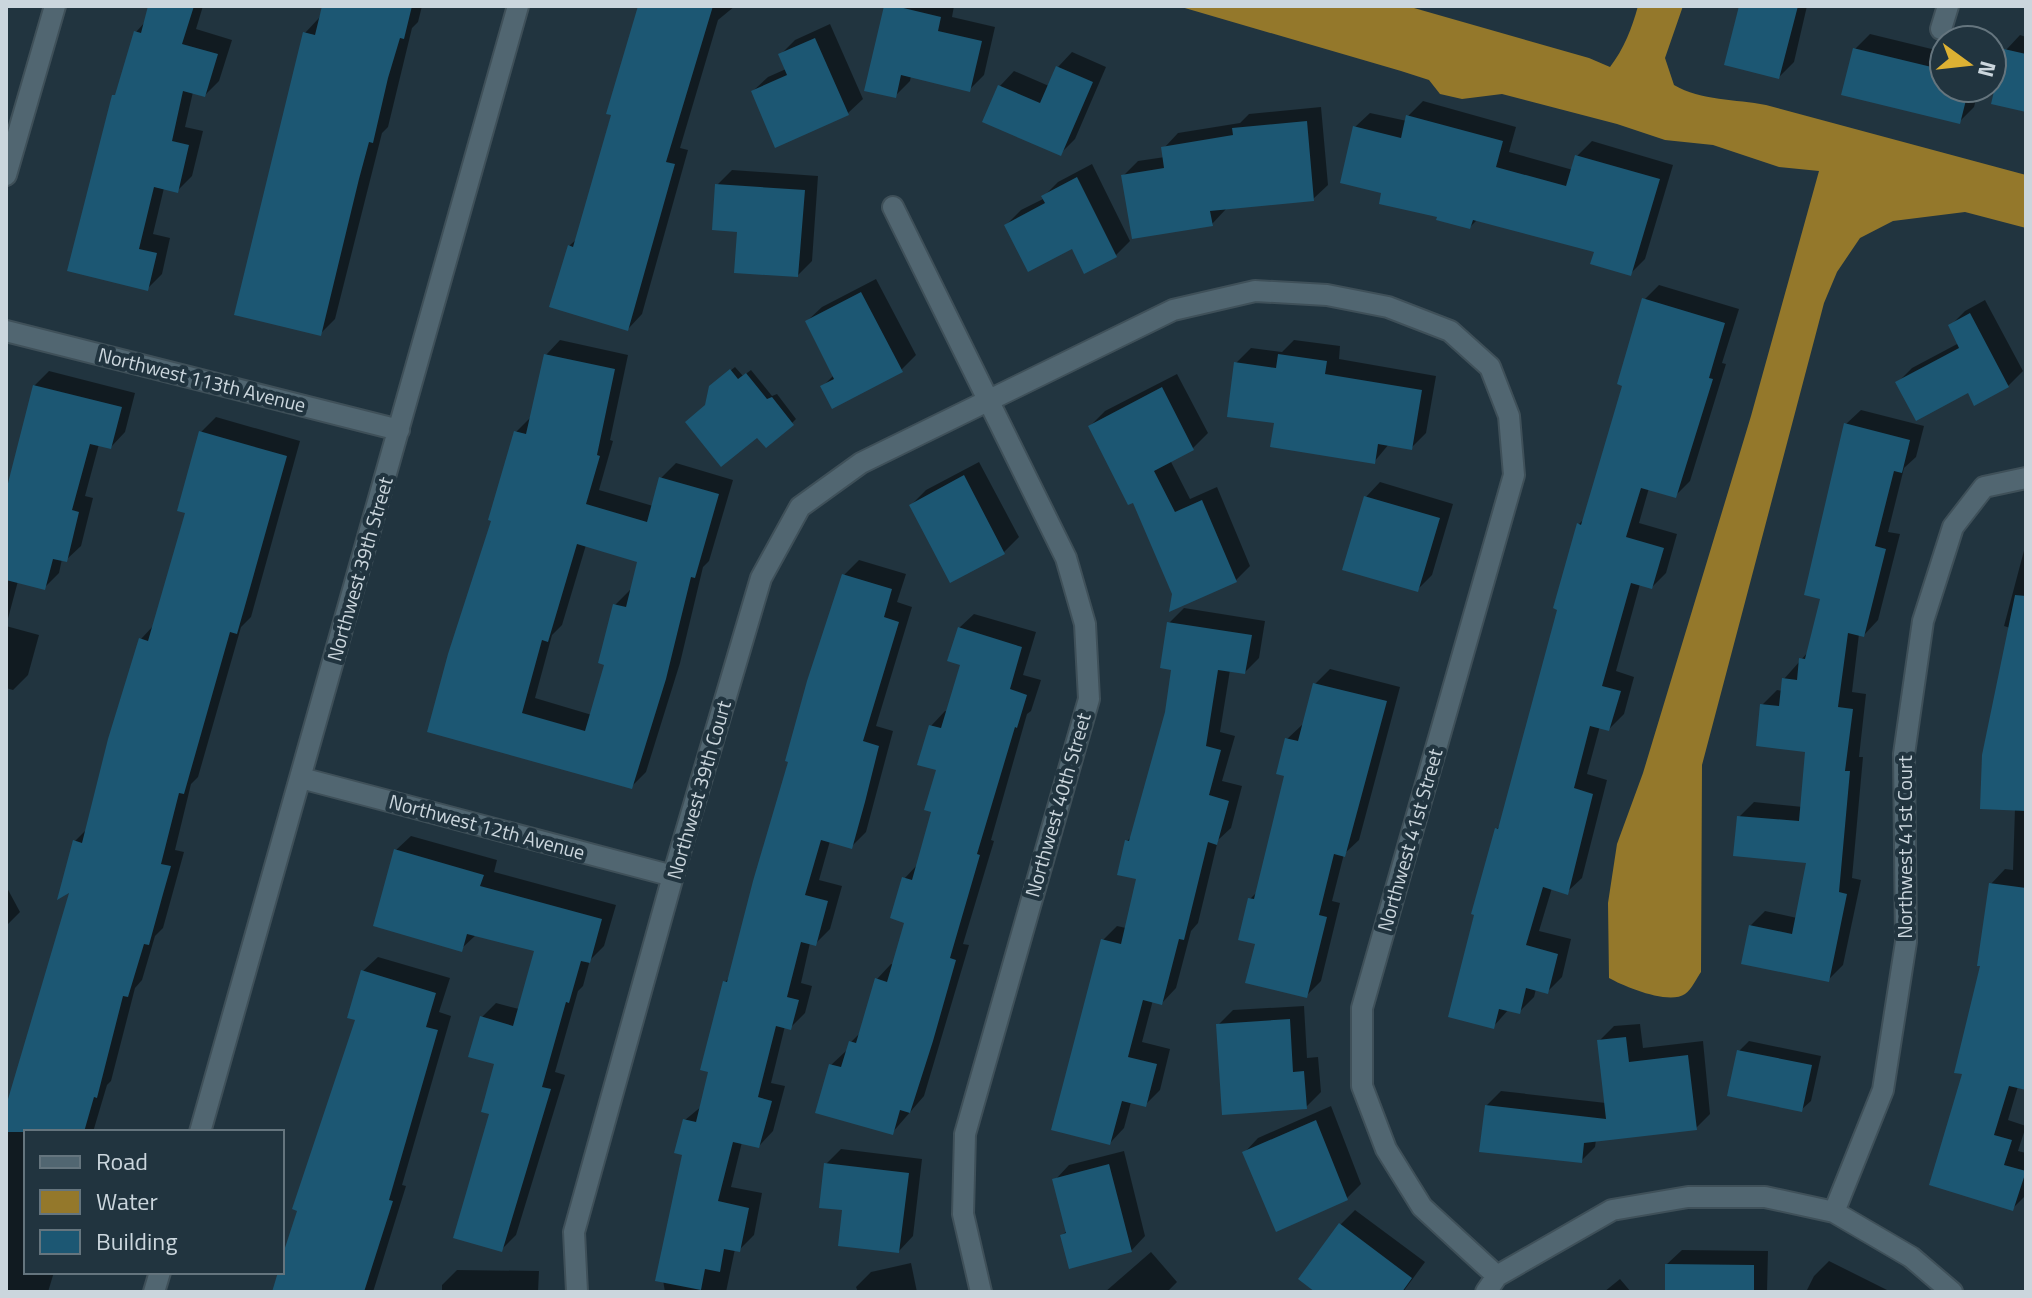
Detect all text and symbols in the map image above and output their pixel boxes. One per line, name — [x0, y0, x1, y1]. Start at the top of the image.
north arrow — [1928, 24, 2008, 104]
text: N — [1969, 57, 2006, 81]
street label: Northwest 113th Avenue — [95, 339, 309, 420]
street label: Northwest 39th Street — [318, 473, 401, 665]
street label: Northwest 39th Court — [658, 697, 739, 883]
street label: Northwest 40th Street — [1016, 709, 1099, 901]
street label: Northwest 41st Street — [1369, 745, 1450, 935]
street label: Northwest 41st Court — [1889, 755, 1920, 939]
street label: Northwest 12th Avenue — [386, 785, 589, 868]
legend — [24, 1130, 284, 1274]
text: Road — [96, 1143, 148, 1179]
text: Water — [96, 1183, 158, 1219]
text: Building — [96, 1223, 178, 1259]

